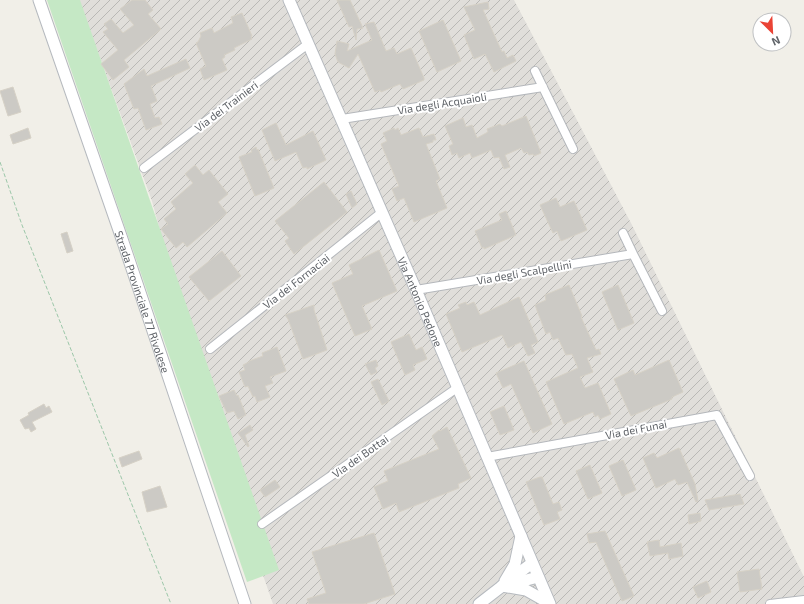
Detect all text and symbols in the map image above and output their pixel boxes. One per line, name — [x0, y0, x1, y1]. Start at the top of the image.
north arrow — [752, 12, 792, 52]
text: N — [770, 34, 783, 49]
street label: Via dei Trainieri — [192, 78, 260, 134]
street label: Via degli Acquaioli — [396, 90, 488, 116]
street label: Strada Provinciale 77 Rivolese — [113, 229, 173, 374]
street label: Via dei Fornaciai — [260, 251, 332, 311]
street label: Via Antonio Pedone — [396, 255, 446, 348]
street label: Via degli Scalpellini — [475, 257, 573, 287]
street label: Via dei Funai — [604, 417, 668, 441]
street label: Via dei Bottai — [329, 432, 391, 480]

